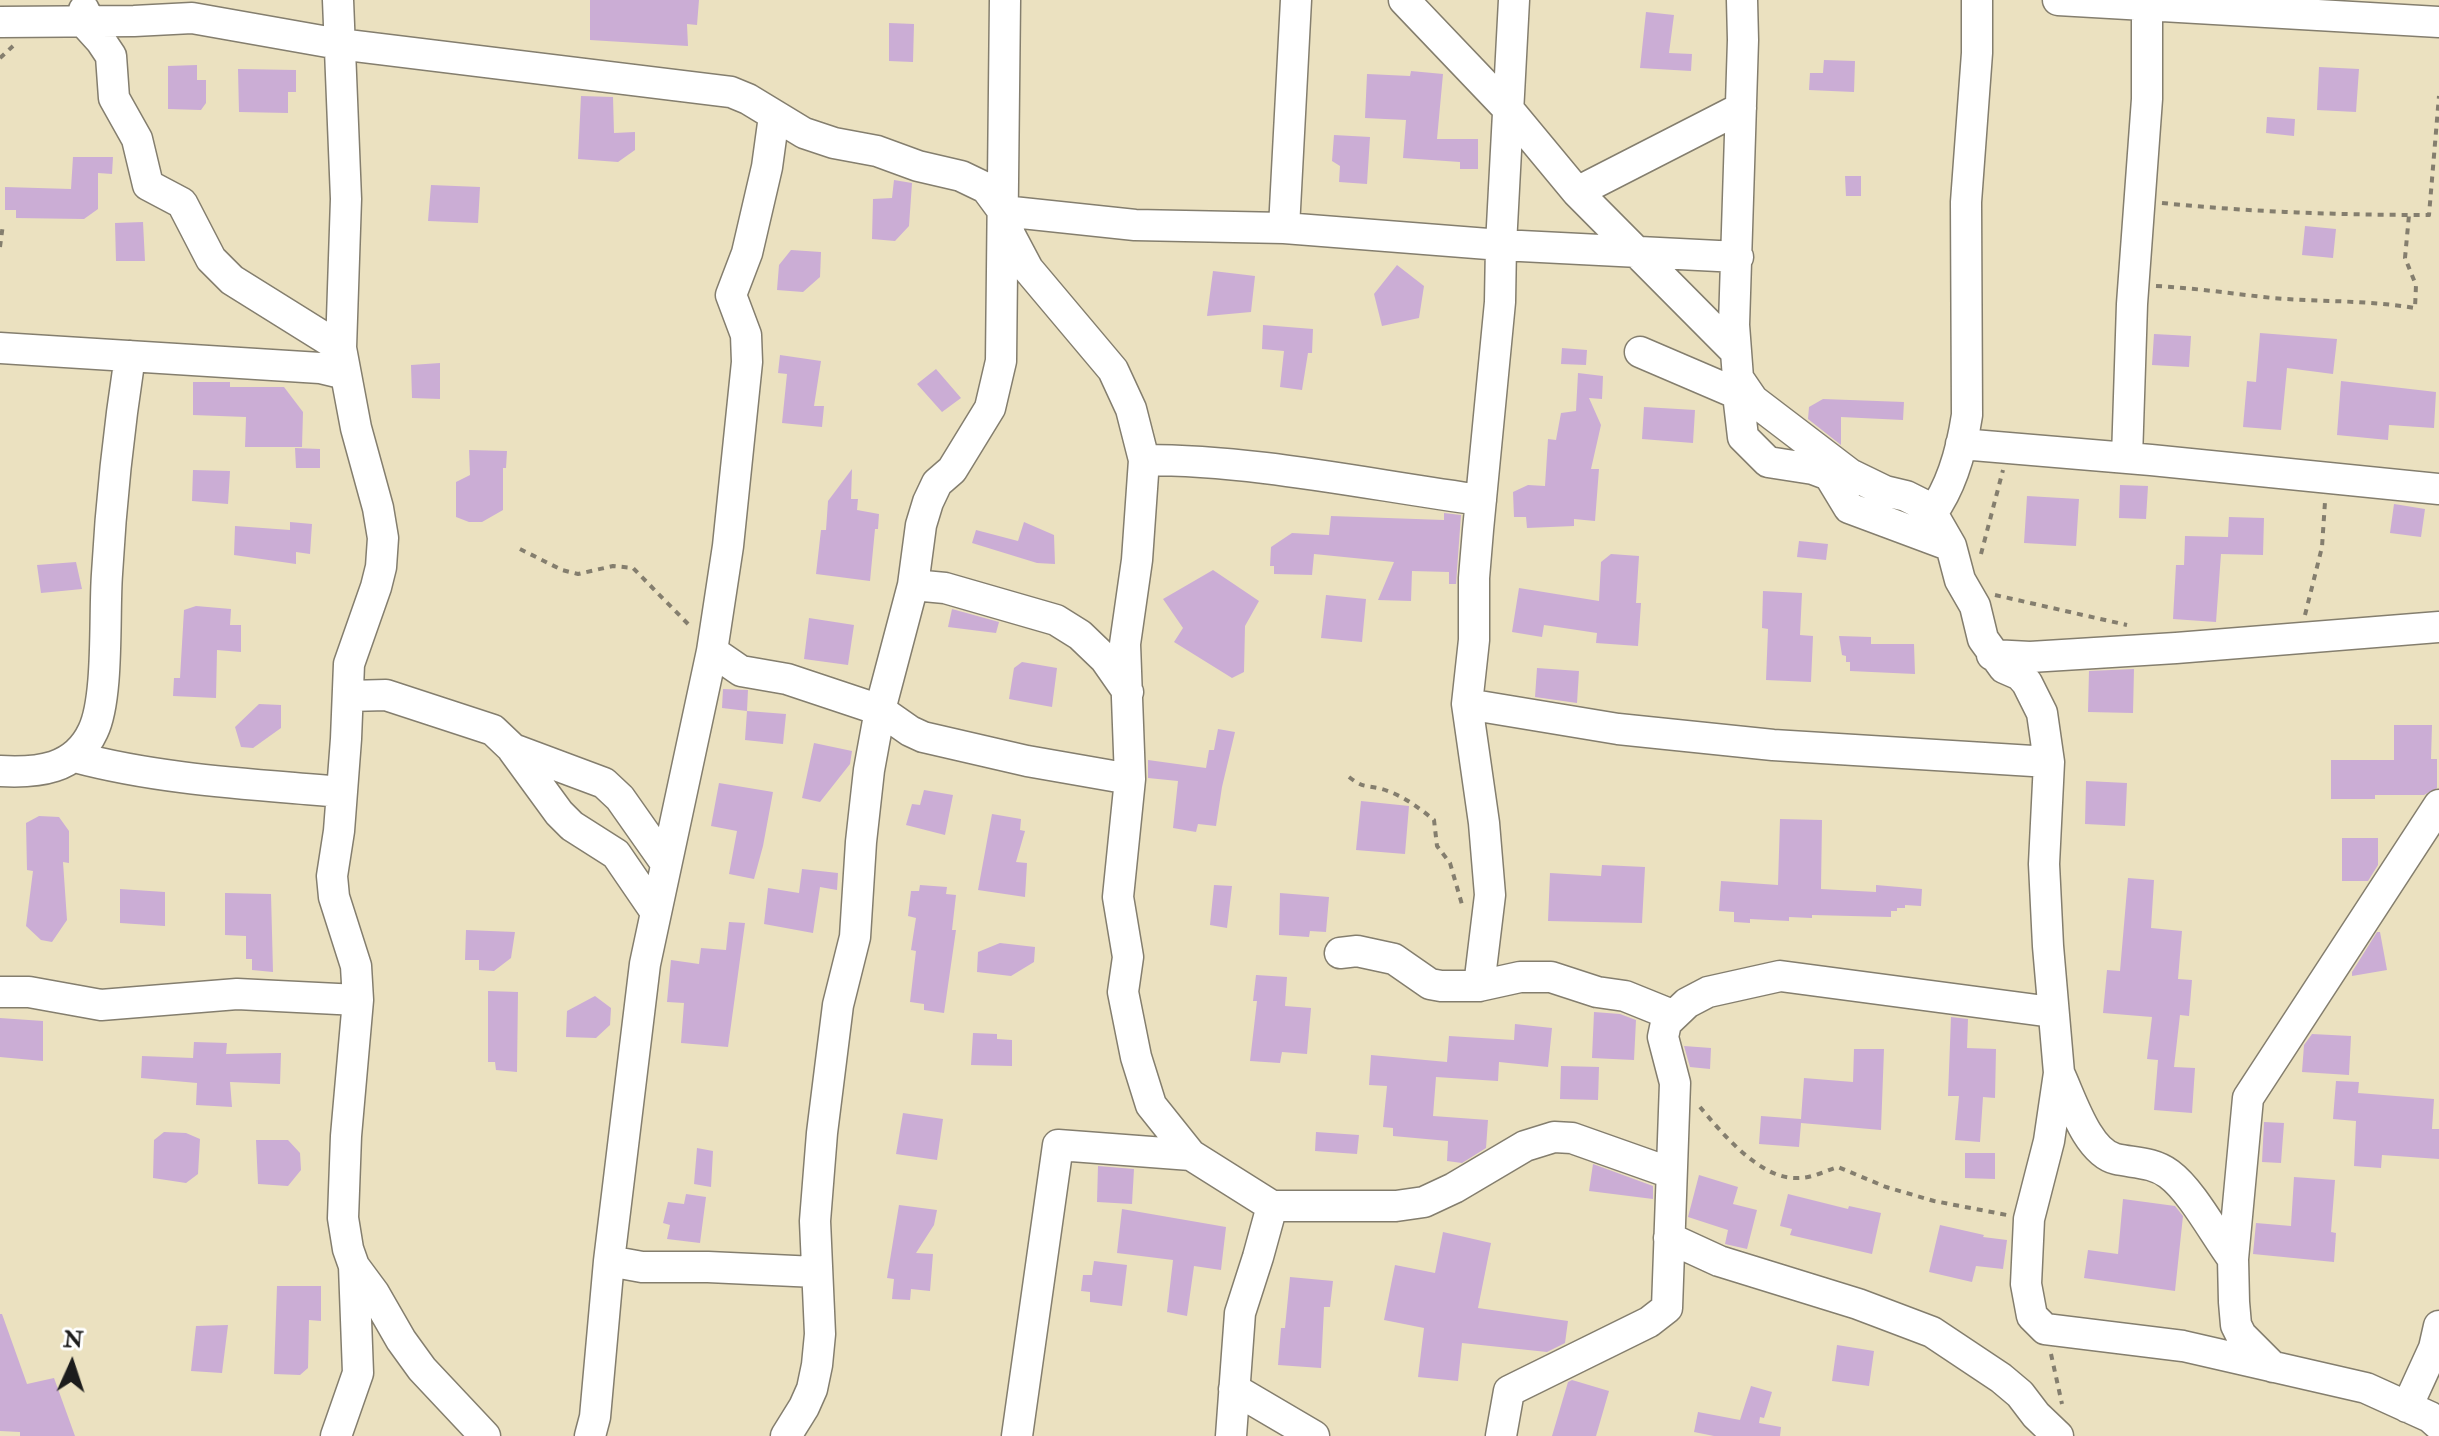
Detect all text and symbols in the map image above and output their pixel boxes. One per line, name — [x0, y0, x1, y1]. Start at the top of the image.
north arrow — [32, 1324, 112, 1404]
text: N — [63, 1326, 84, 1355]

